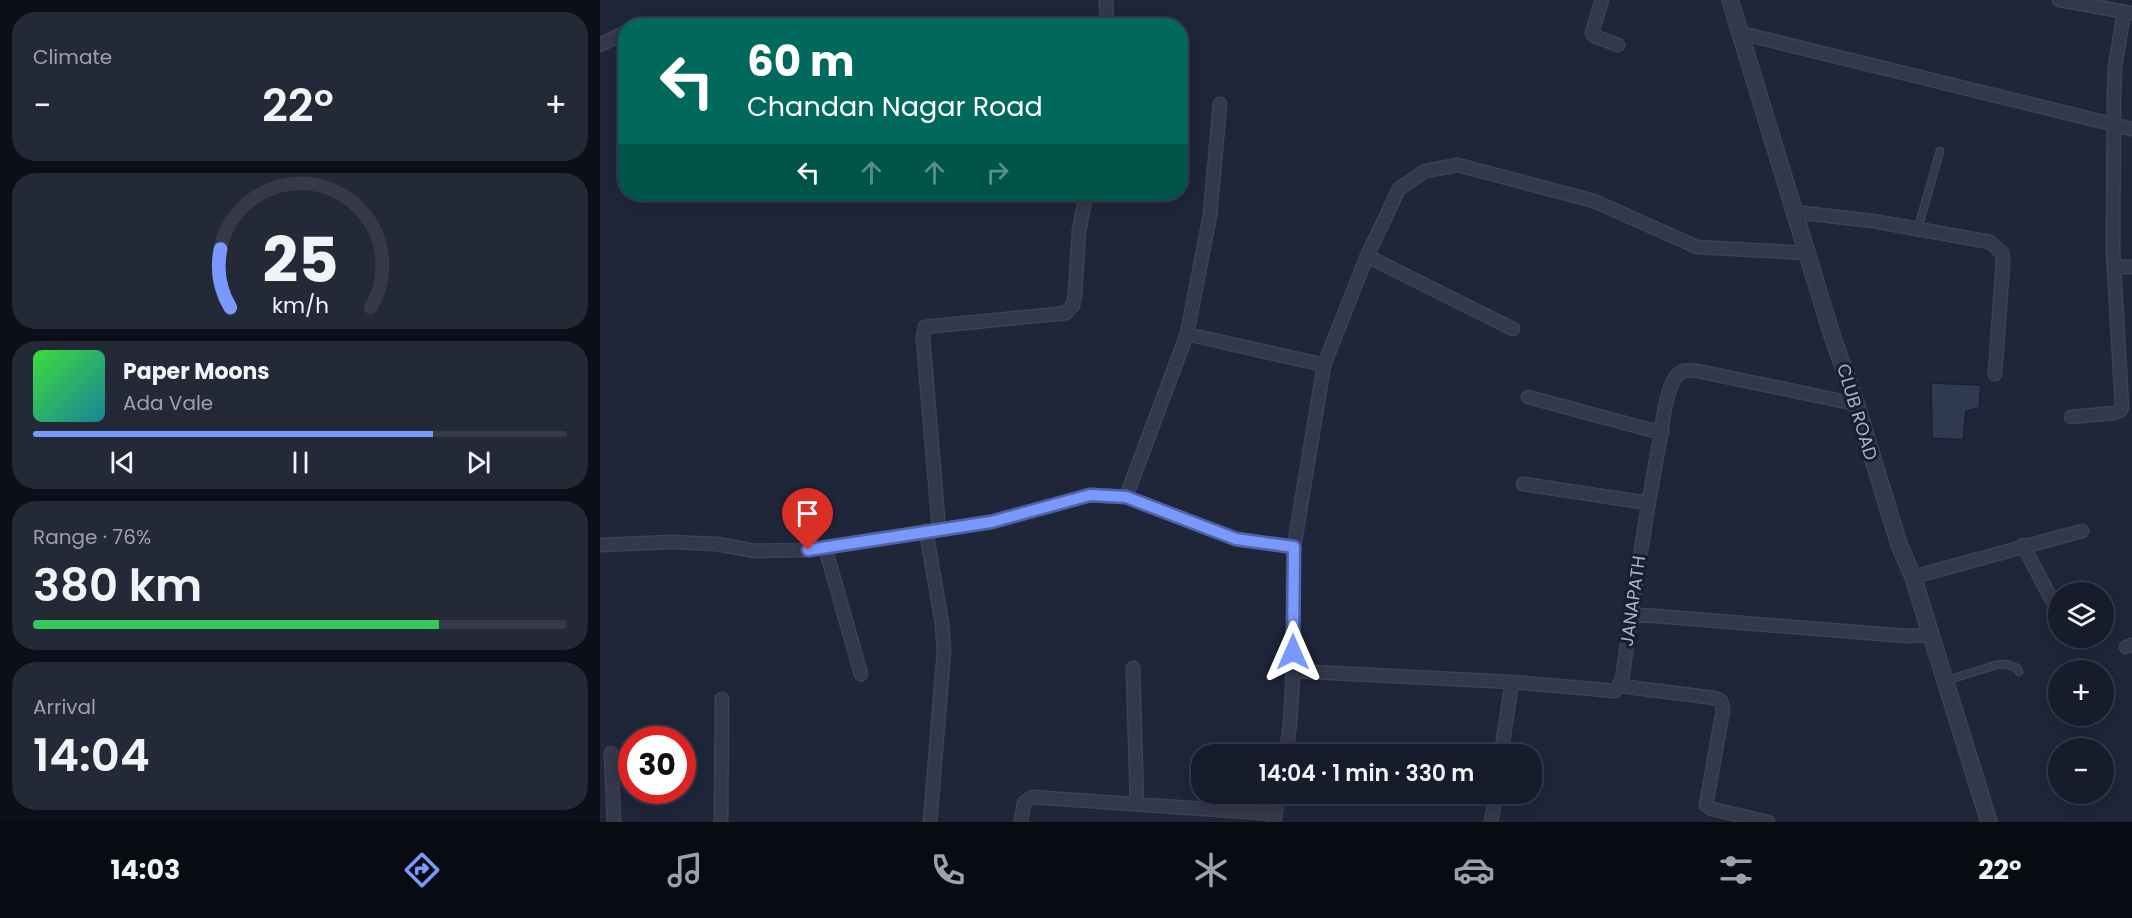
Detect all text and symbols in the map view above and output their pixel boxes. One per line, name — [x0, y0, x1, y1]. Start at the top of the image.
text: 60 m — [747, 32, 855, 91]
icon: left — [648, 42, 726, 120]
text: Climate — [33, 43, 112, 71]
text: 22° — [262, 74, 334, 137]
text: − — [33, 82, 51, 129]
text: + — [544, 82, 567, 129]
text: Chandan Nagar Road — [747, 88, 1043, 125]
icon: left — [792, 156, 825, 189]
icon: ahead — [855, 156, 888, 189]
icon: ahead — [918, 156, 951, 189]
icon: right — [981, 156, 1014, 189]
text: 25 — [262, 216, 338, 304]
text: km/h — [271, 290, 329, 321]
text: Paper Moons — [123, 356, 270, 387]
street label: CLUB ROAD — [1831, 361, 1884, 463]
text: Ada Vale — [123, 389, 213, 417]
icon: previous — [106, 446, 139, 479]
icon: pause — [284, 446, 317, 479]
icon: next — [462, 446, 495, 479]
pin — [782, 488, 833, 550]
icon: arrive — [791, 497, 824, 530]
text: Range · 76% — [33, 523, 151, 551]
text: 380 km — [33, 554, 202, 617]
street label: JANAPATH — [1614, 554, 1651, 648]
map controls — [2048, 582, 2114, 804]
button: layers — [2048, 582, 2114, 648]
position arrow — [1261, 620, 1325, 684]
button: + — [2048, 660, 2114, 726]
text: Arrival — [33, 693, 96, 721]
text: 14:04 — [33, 724, 150, 787]
speed limit sign: 30 — [618, 726, 696, 804]
button: − — [2048, 738, 2114, 804]
text: 14:04 · 1 min · 330 m — [1259, 758, 1474, 789]
icon: directions — [401, 849, 443, 891]
icon: music — [664, 849, 706, 891]
icon: phone — [927, 849, 969, 891]
icon: climate — [1190, 849, 1232, 891]
icon: car — [1453, 849, 1495, 891]
icon: filters — [1715, 849, 1757, 891]
text: 14:03 — [110, 851, 180, 888]
text: 22° — [1978, 851, 2021, 888]

